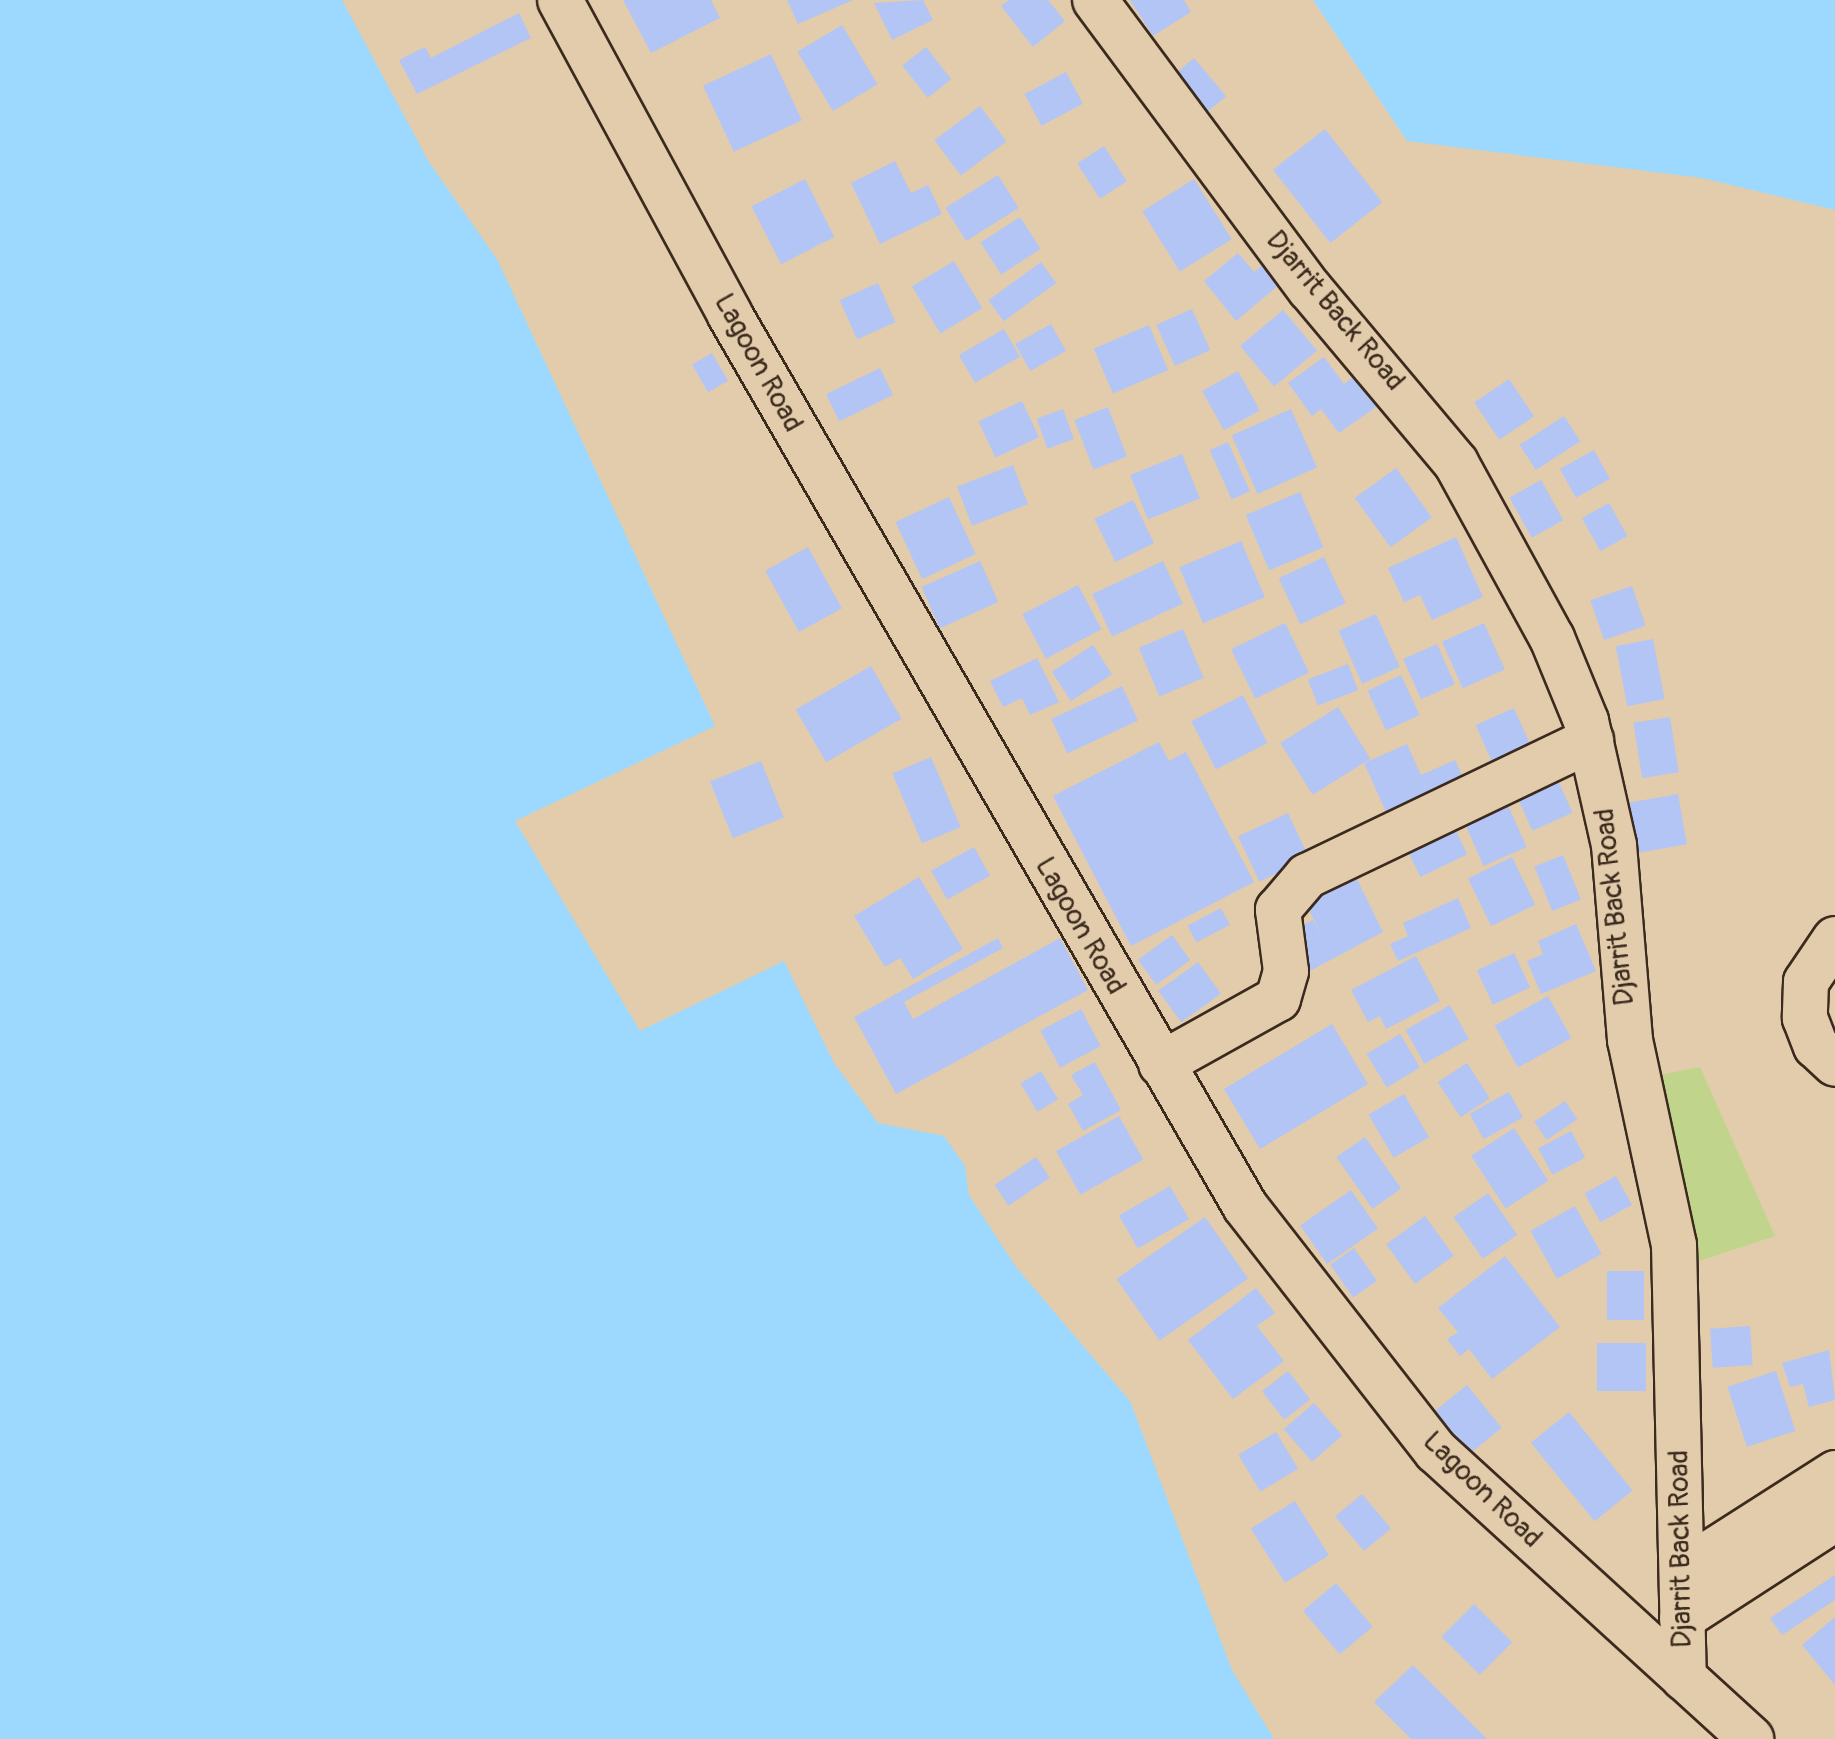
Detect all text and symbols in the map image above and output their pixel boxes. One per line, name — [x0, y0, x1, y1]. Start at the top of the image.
street label: Djarrit Back Road — [1258, 224, 1412, 398]
street label: Lagoon Road — [706, 288, 810, 438]
street label: Djarrit Back Road — [1588, 807, 1642, 1007]
street label: Lagoon Road — [1027, 852, 1133, 1000]
street label: Lagoon Road — [1415, 1425, 1549, 1555]
street label: Djarrit Back Road — [1662, 1450, 1700, 1648]

